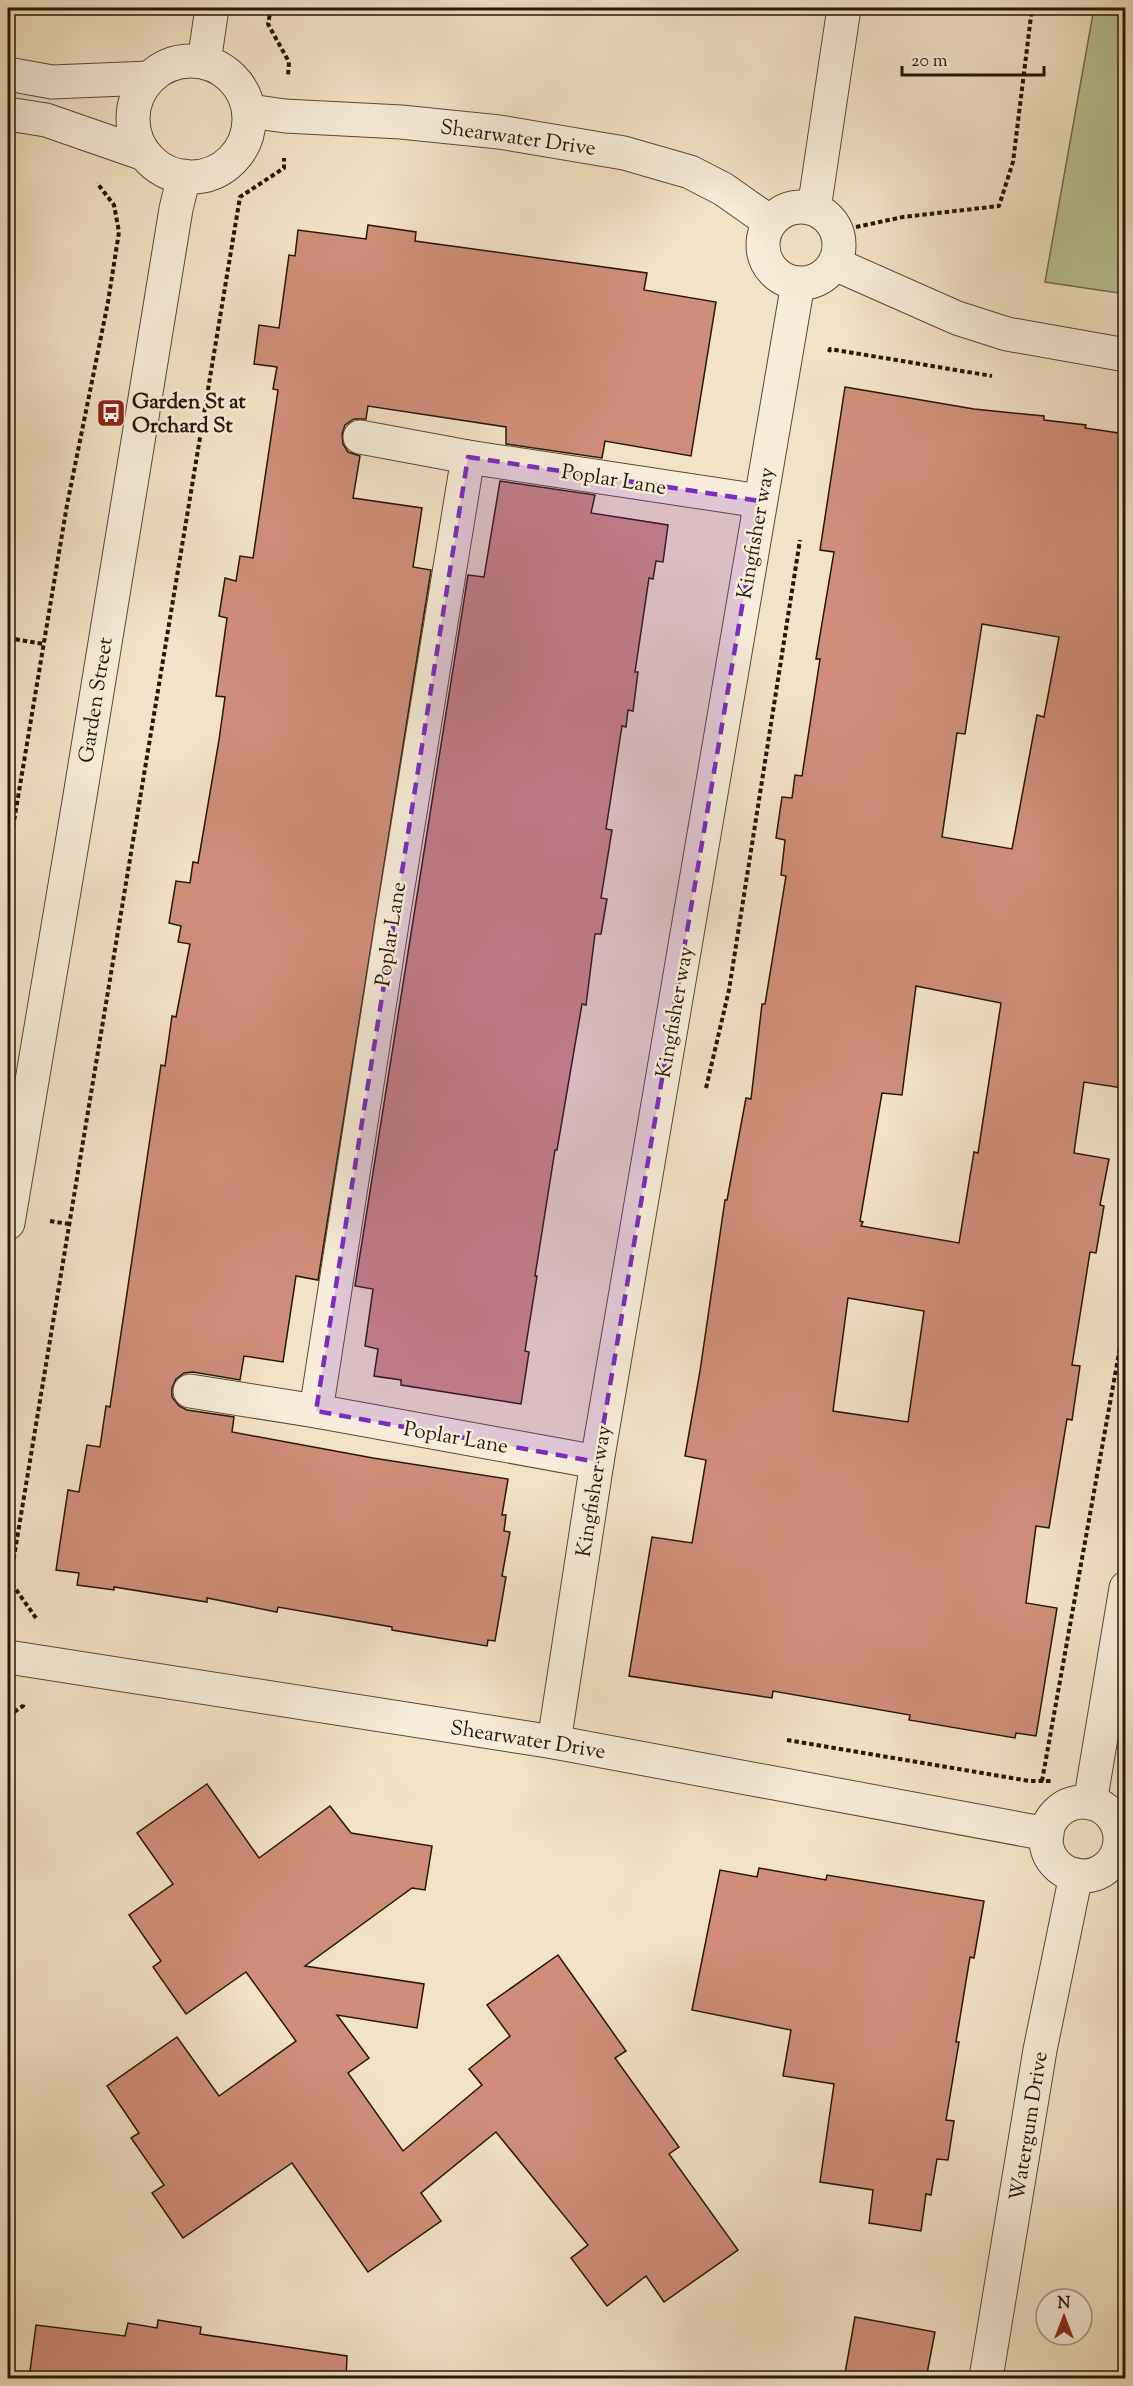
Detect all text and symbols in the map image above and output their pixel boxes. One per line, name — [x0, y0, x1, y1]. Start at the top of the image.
scale bar — [902, 39, 1044, 77]
text: 20 m — [911, 49, 948, 75]
street label: Shearwater Drive — [438, 113, 597, 165]
place label: Garden St at Orchard St — [132, 388, 246, 442]
bus stop icon: Garden St at Orchard St — [95, 397, 127, 429]
street label: Poplar Lane — [559, 458, 668, 504]
street label: Kingfisher way — [731, 465, 783, 601]
street label: Garden Street — [72, 635, 122, 765]
street label: Poplar Lane — [369, 880, 415, 989]
street label: Kingfisher way — [650, 944, 702, 1080]
street label: Poplar Lane — [401, 1415, 510, 1463]
street label: Kingfisher way — [570, 1423, 620, 1559]
street label: Shearwater Drive — [448, 1714, 607, 1768]
street label: Watergum Drive — [1003, 2049, 1057, 2203]
north arrow — [1034, 2287, 1094, 2347]
text: N — [1058, 2293, 1071, 2316]

